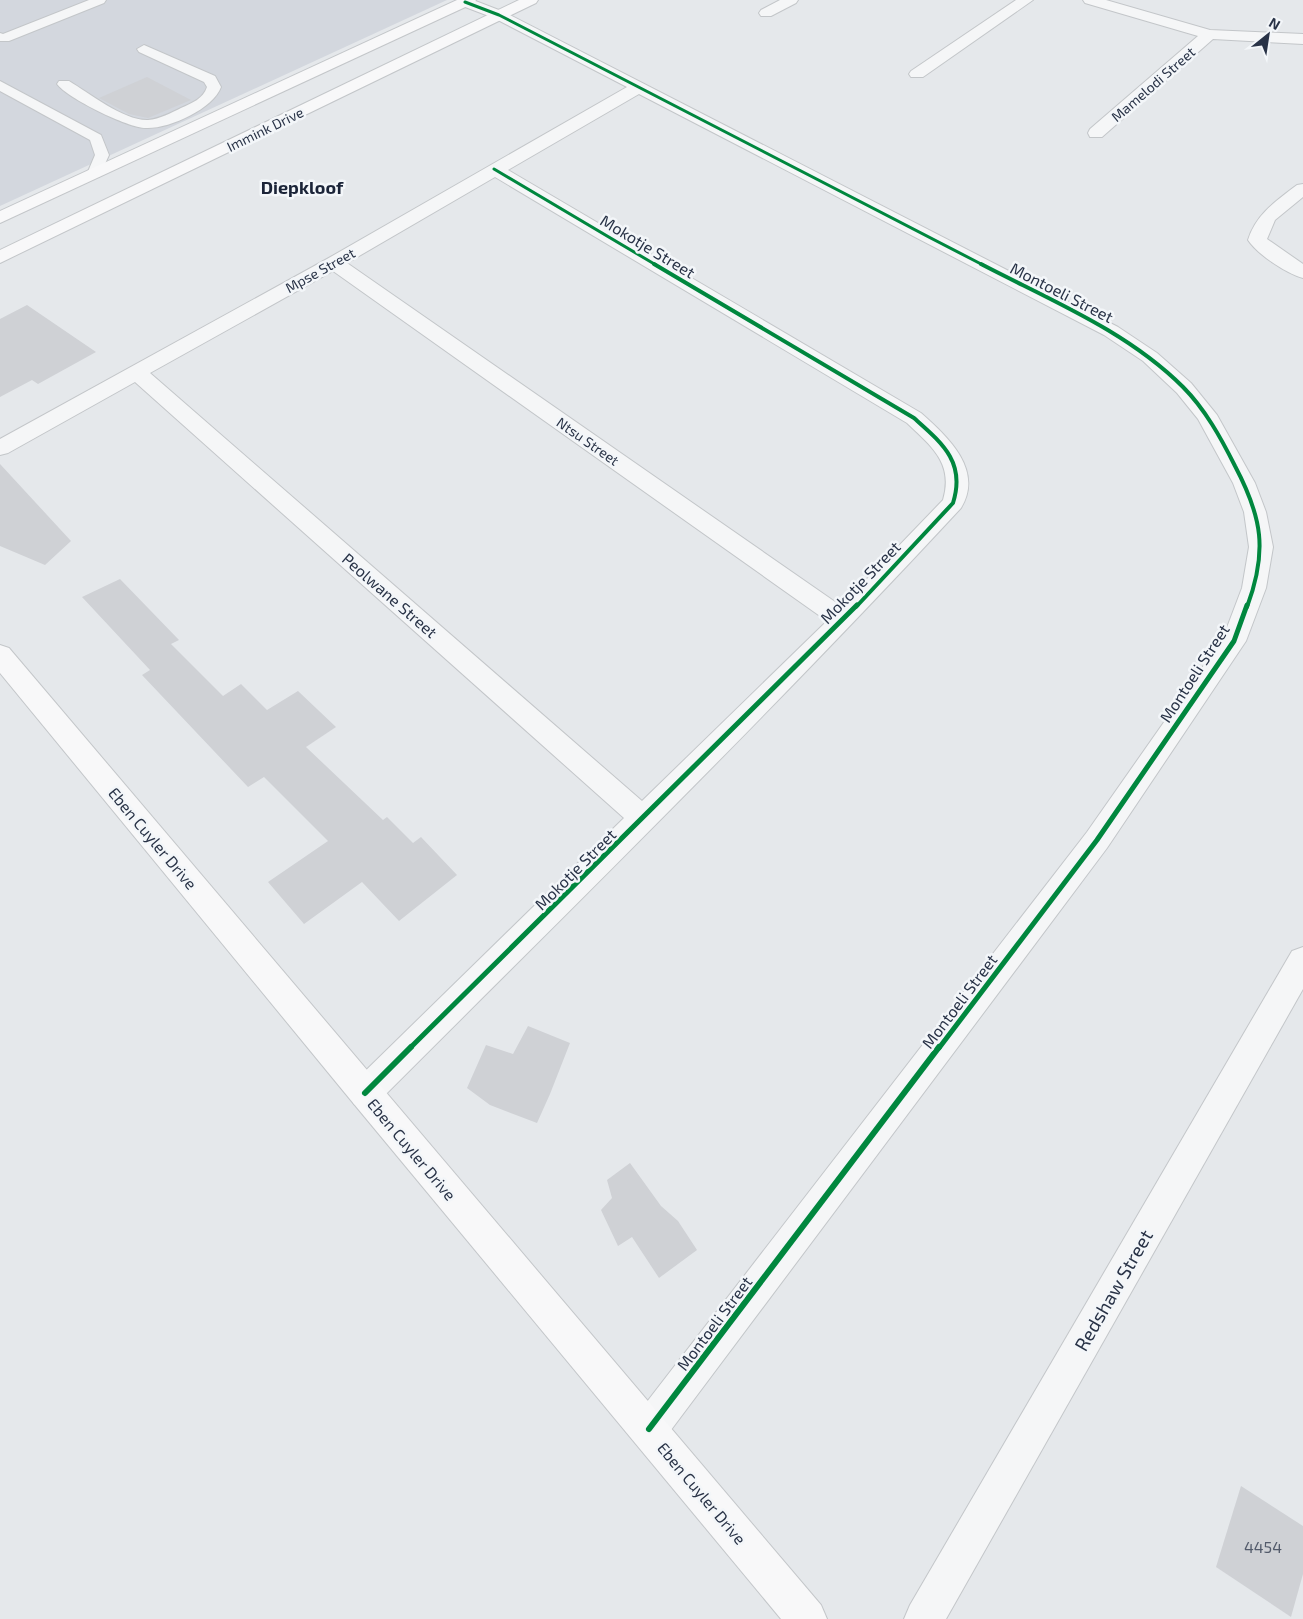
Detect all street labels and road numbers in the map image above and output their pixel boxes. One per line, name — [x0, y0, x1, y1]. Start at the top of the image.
street label: Mamelodi Street — [1108, 43, 1198, 125]
street label: Immink Drive — [224, 103, 306, 155]
street label: Mokotje Street — [597, 210, 699, 283]
street label: Mpse Street — [282, 244, 358, 296]
street label: Montoeli Street — [1007, 258, 1117, 326]
street label: Ntsu Street — [554, 413, 622, 469]
street label: Mokotje Street — [816, 537, 905, 628]
street label: Peolwane Street — [339, 549, 441, 641]
street label: Montoeli Street — [1155, 620, 1233, 726]
street label: Eben Cuyler Drive — [105, 783, 201, 893]
street label: Mokotje Street — [531, 825, 620, 914]
street label: Montoeli Street — [917, 950, 1001, 1052]
street label: Eben Cuyler Drive — [364, 1094, 460, 1204]
street label: Redshaw Street — [1069, 1225, 1157, 1355]
street label: Montoeli Street — [672, 1272, 756, 1374]
street label: Eben Cuyler Drive — [654, 1438, 750, 1548]

